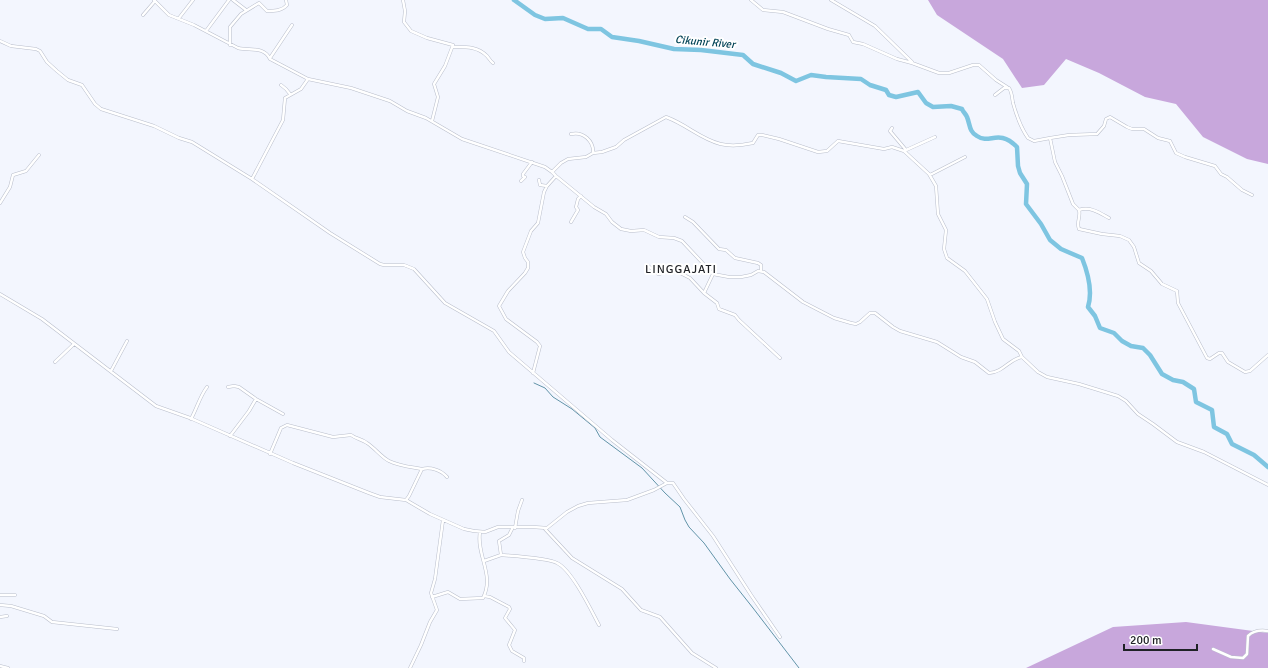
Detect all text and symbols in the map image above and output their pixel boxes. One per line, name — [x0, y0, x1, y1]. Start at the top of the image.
water label: Cikunir River — [674, 33, 738, 51]
district label: LINGGAJATI — [645, 262, 717, 277]
scale bar — [1124, 626, 1197, 652]
text: 200 m — [1130, 633, 1162, 648]

